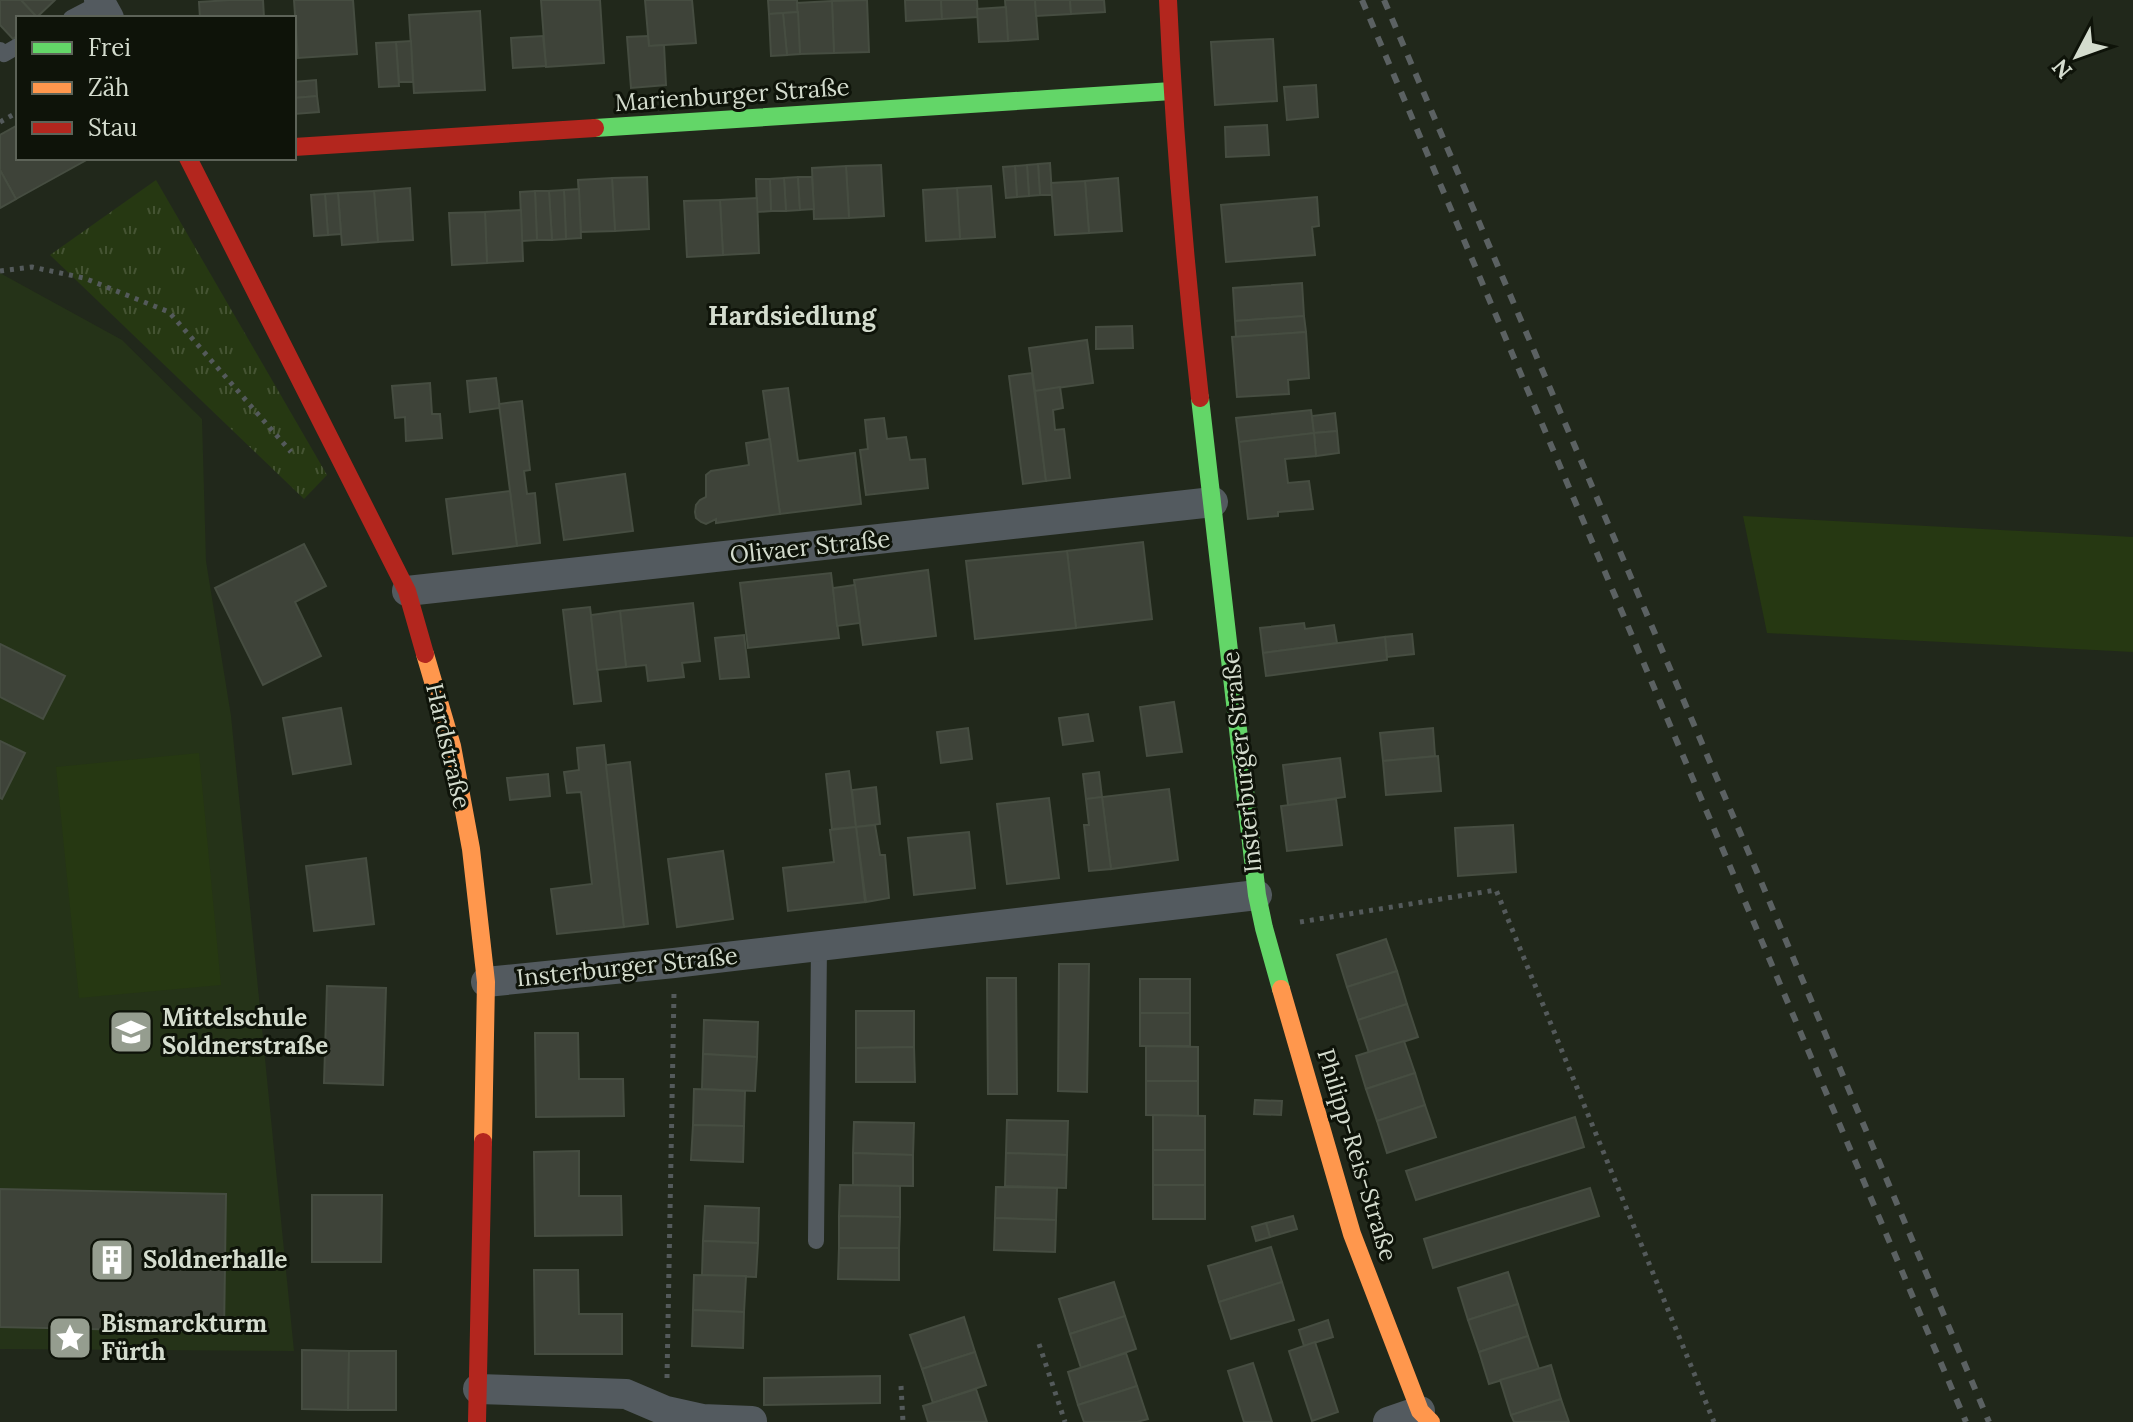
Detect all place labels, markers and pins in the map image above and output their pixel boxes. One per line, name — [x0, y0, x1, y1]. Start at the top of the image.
place label: Mittelschule Soldnerstraße — [162, 1002, 328, 1061]
school or university icon: Mittelschule Soldnerstraße — [107, 1008, 155, 1056]
building icon: Soldnerhalle — [88, 1236, 136, 1284]
place label: Soldnerhalle — [143, 1244, 288, 1275]
place label: Bismarckturm Fürth — [101, 1308, 267, 1367]
place icon: Bismarckturm Fürth — [46, 1314, 94, 1362]

